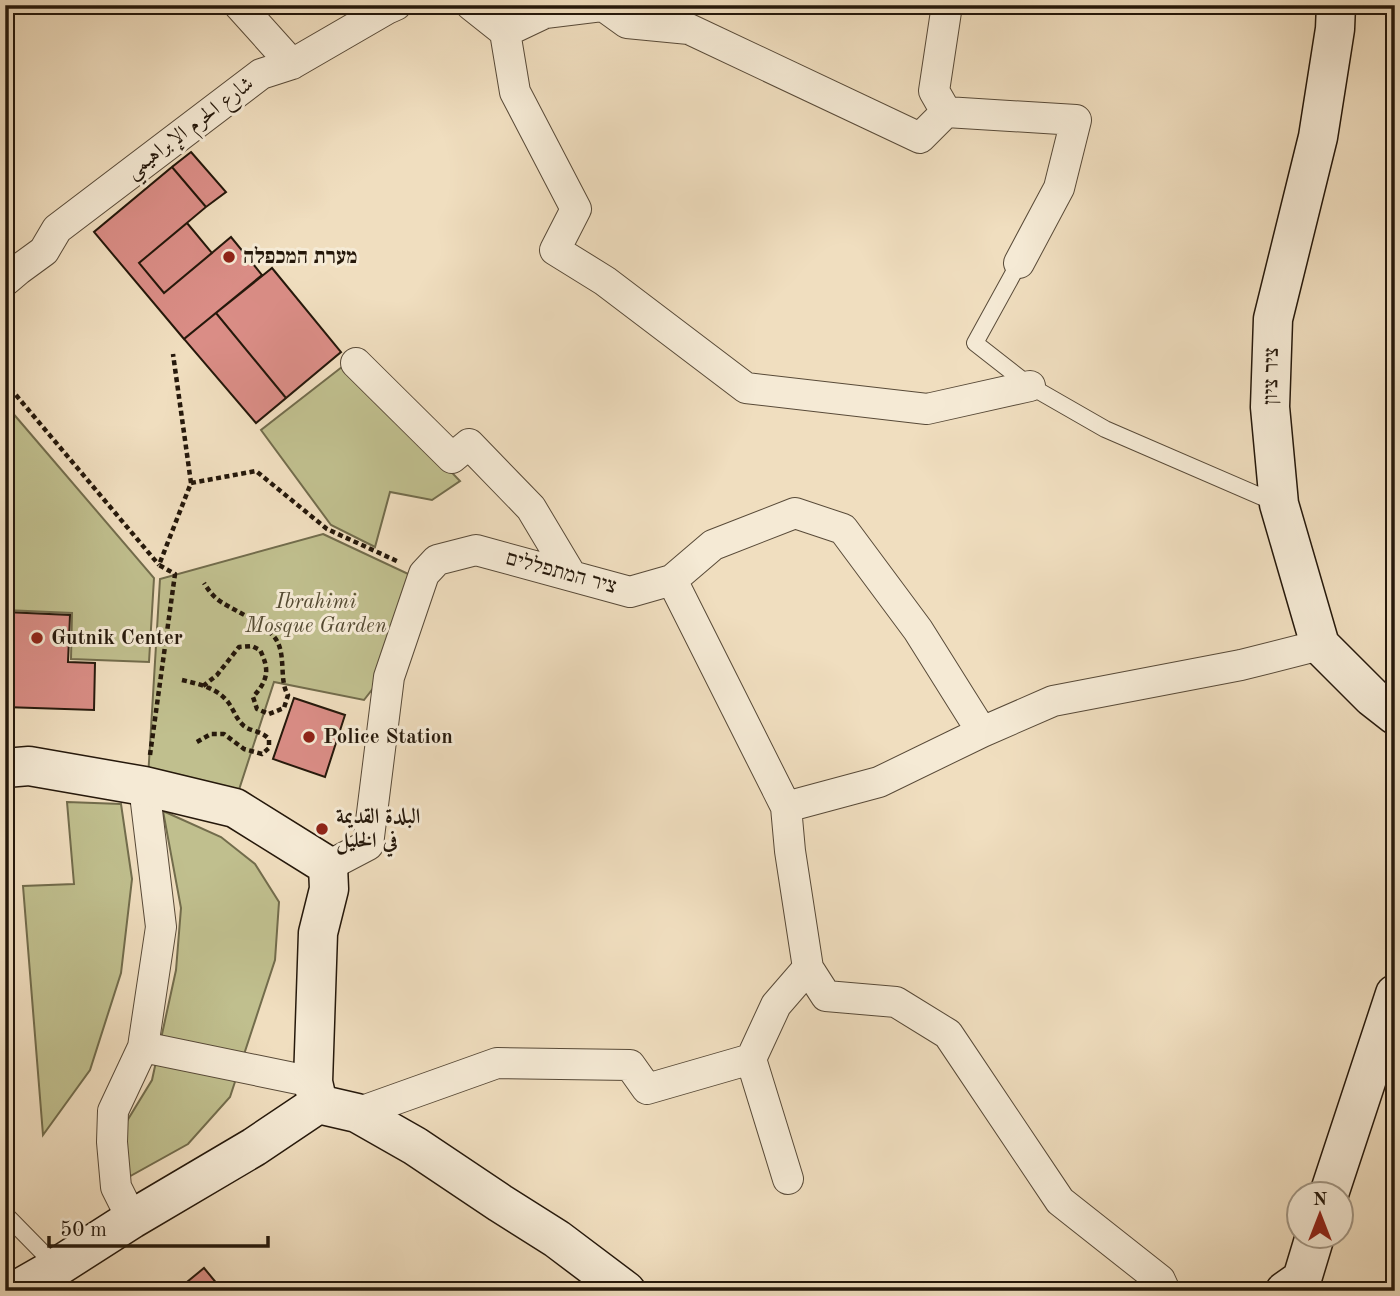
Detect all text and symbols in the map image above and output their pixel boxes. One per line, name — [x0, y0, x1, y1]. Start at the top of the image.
street label: شارع الحرم الإبراهيمي — [122, 73, 262, 189]
place label: מערת המכפלה — [243, 246, 357, 268]
marker: מערת המכפלה — [221, 249, 237, 265]
street label: ציר ציון — [1261, 347, 1283, 405]
street label: ציר המתפללים — [503, 547, 619, 598]
park label: Ibrahimi Mosque Garden — [244, 592, 387, 637]
place label: Gutnik Center — [51, 628, 183, 649]
marker: Gutnik Center — [29, 630, 45, 646]
place label: Police Station — [323, 727, 453, 748]
marker: Police Station — [301, 729, 317, 745]
place label: البلدة القديمة في الخليل — [336, 807, 420, 858]
marker: البلدة القديمة في الخليل — [314, 821, 330, 837]
north arrow — [1284, 1180, 1354, 1250]
text: N — [1313, 1191, 1328, 1210]
scale bar — [49, 1205, 268, 1249]
text: 50 m — [60, 1220, 107, 1241]

